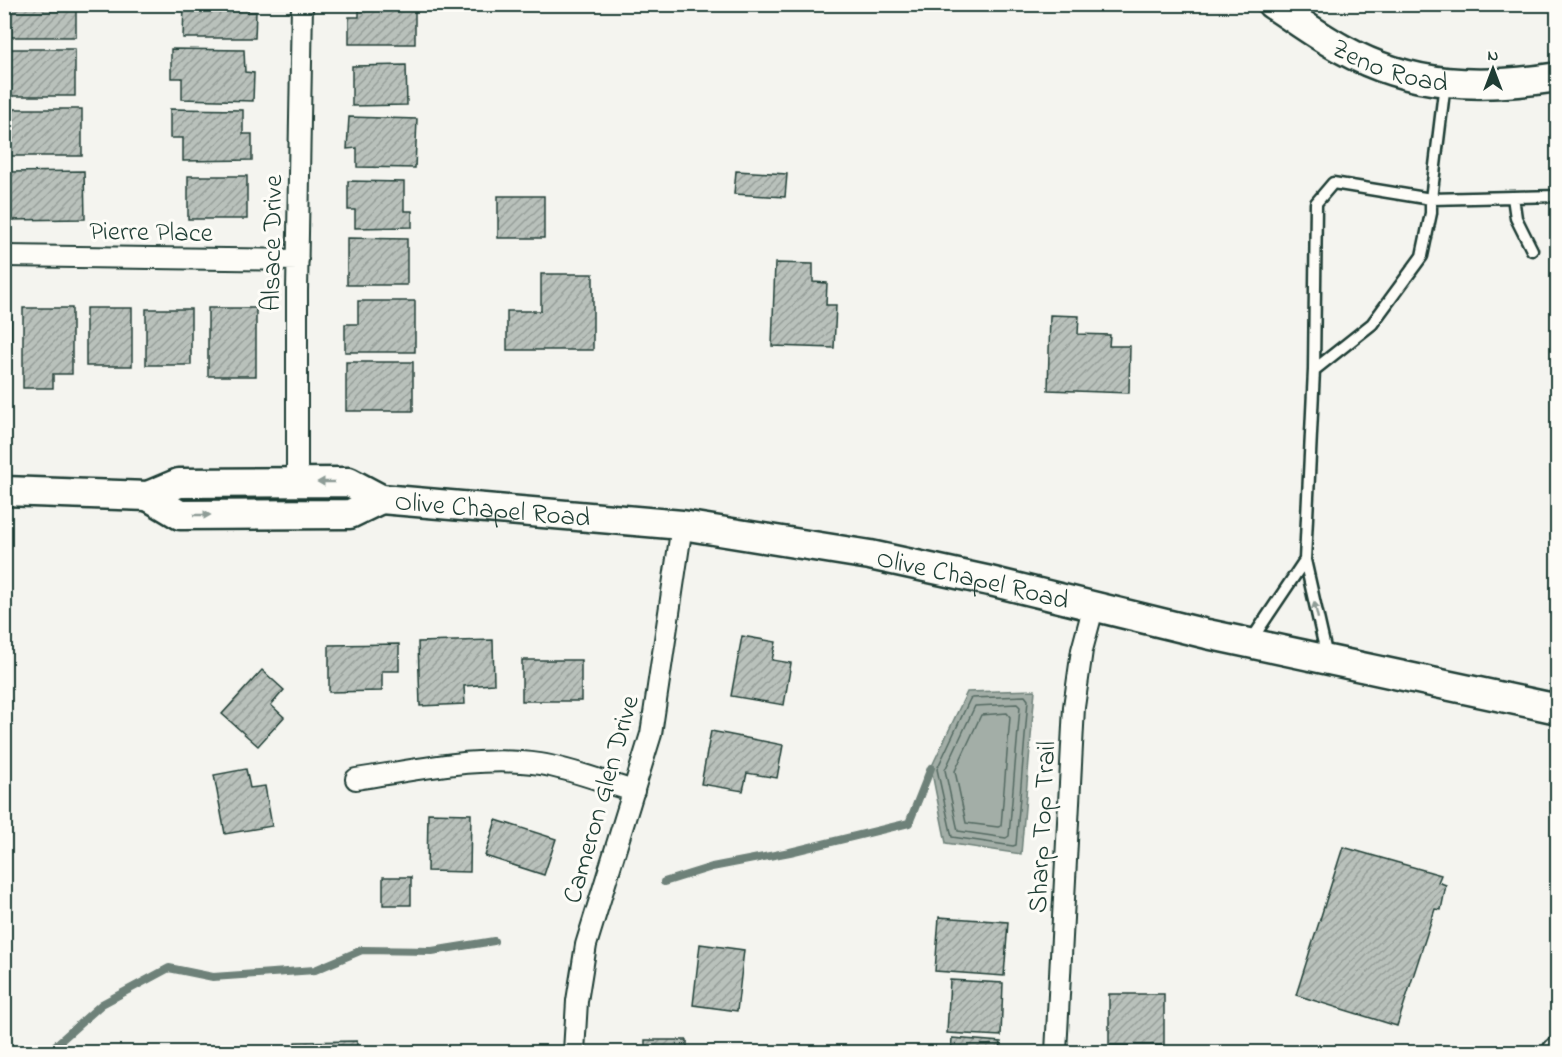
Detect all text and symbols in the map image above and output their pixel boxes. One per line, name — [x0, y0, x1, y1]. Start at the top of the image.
street label: Zeno Road — [1324, 30, 1450, 104]
north arrow — [1463, 39, 1523, 99]
text: N — [1488, 44, 1499, 68]
street label: Alsace Drive — [253, 173, 294, 312]
street label: Pierre Place — [89, 213, 214, 254]
one-way arrow — [317, 477, 336, 487]
street label: Olive Chapel Road — [393, 483, 592, 539]
one-way arrow — [192, 510, 211, 519]
street label: Olive Chapel Road — [873, 540, 1073, 622]
one-way arrow — [1311, 600, 1320, 619]
street label: Cameron Glen Drive — [554, 690, 651, 908]
street label: Sharp Top Trail — [1020, 740, 1067, 914]

